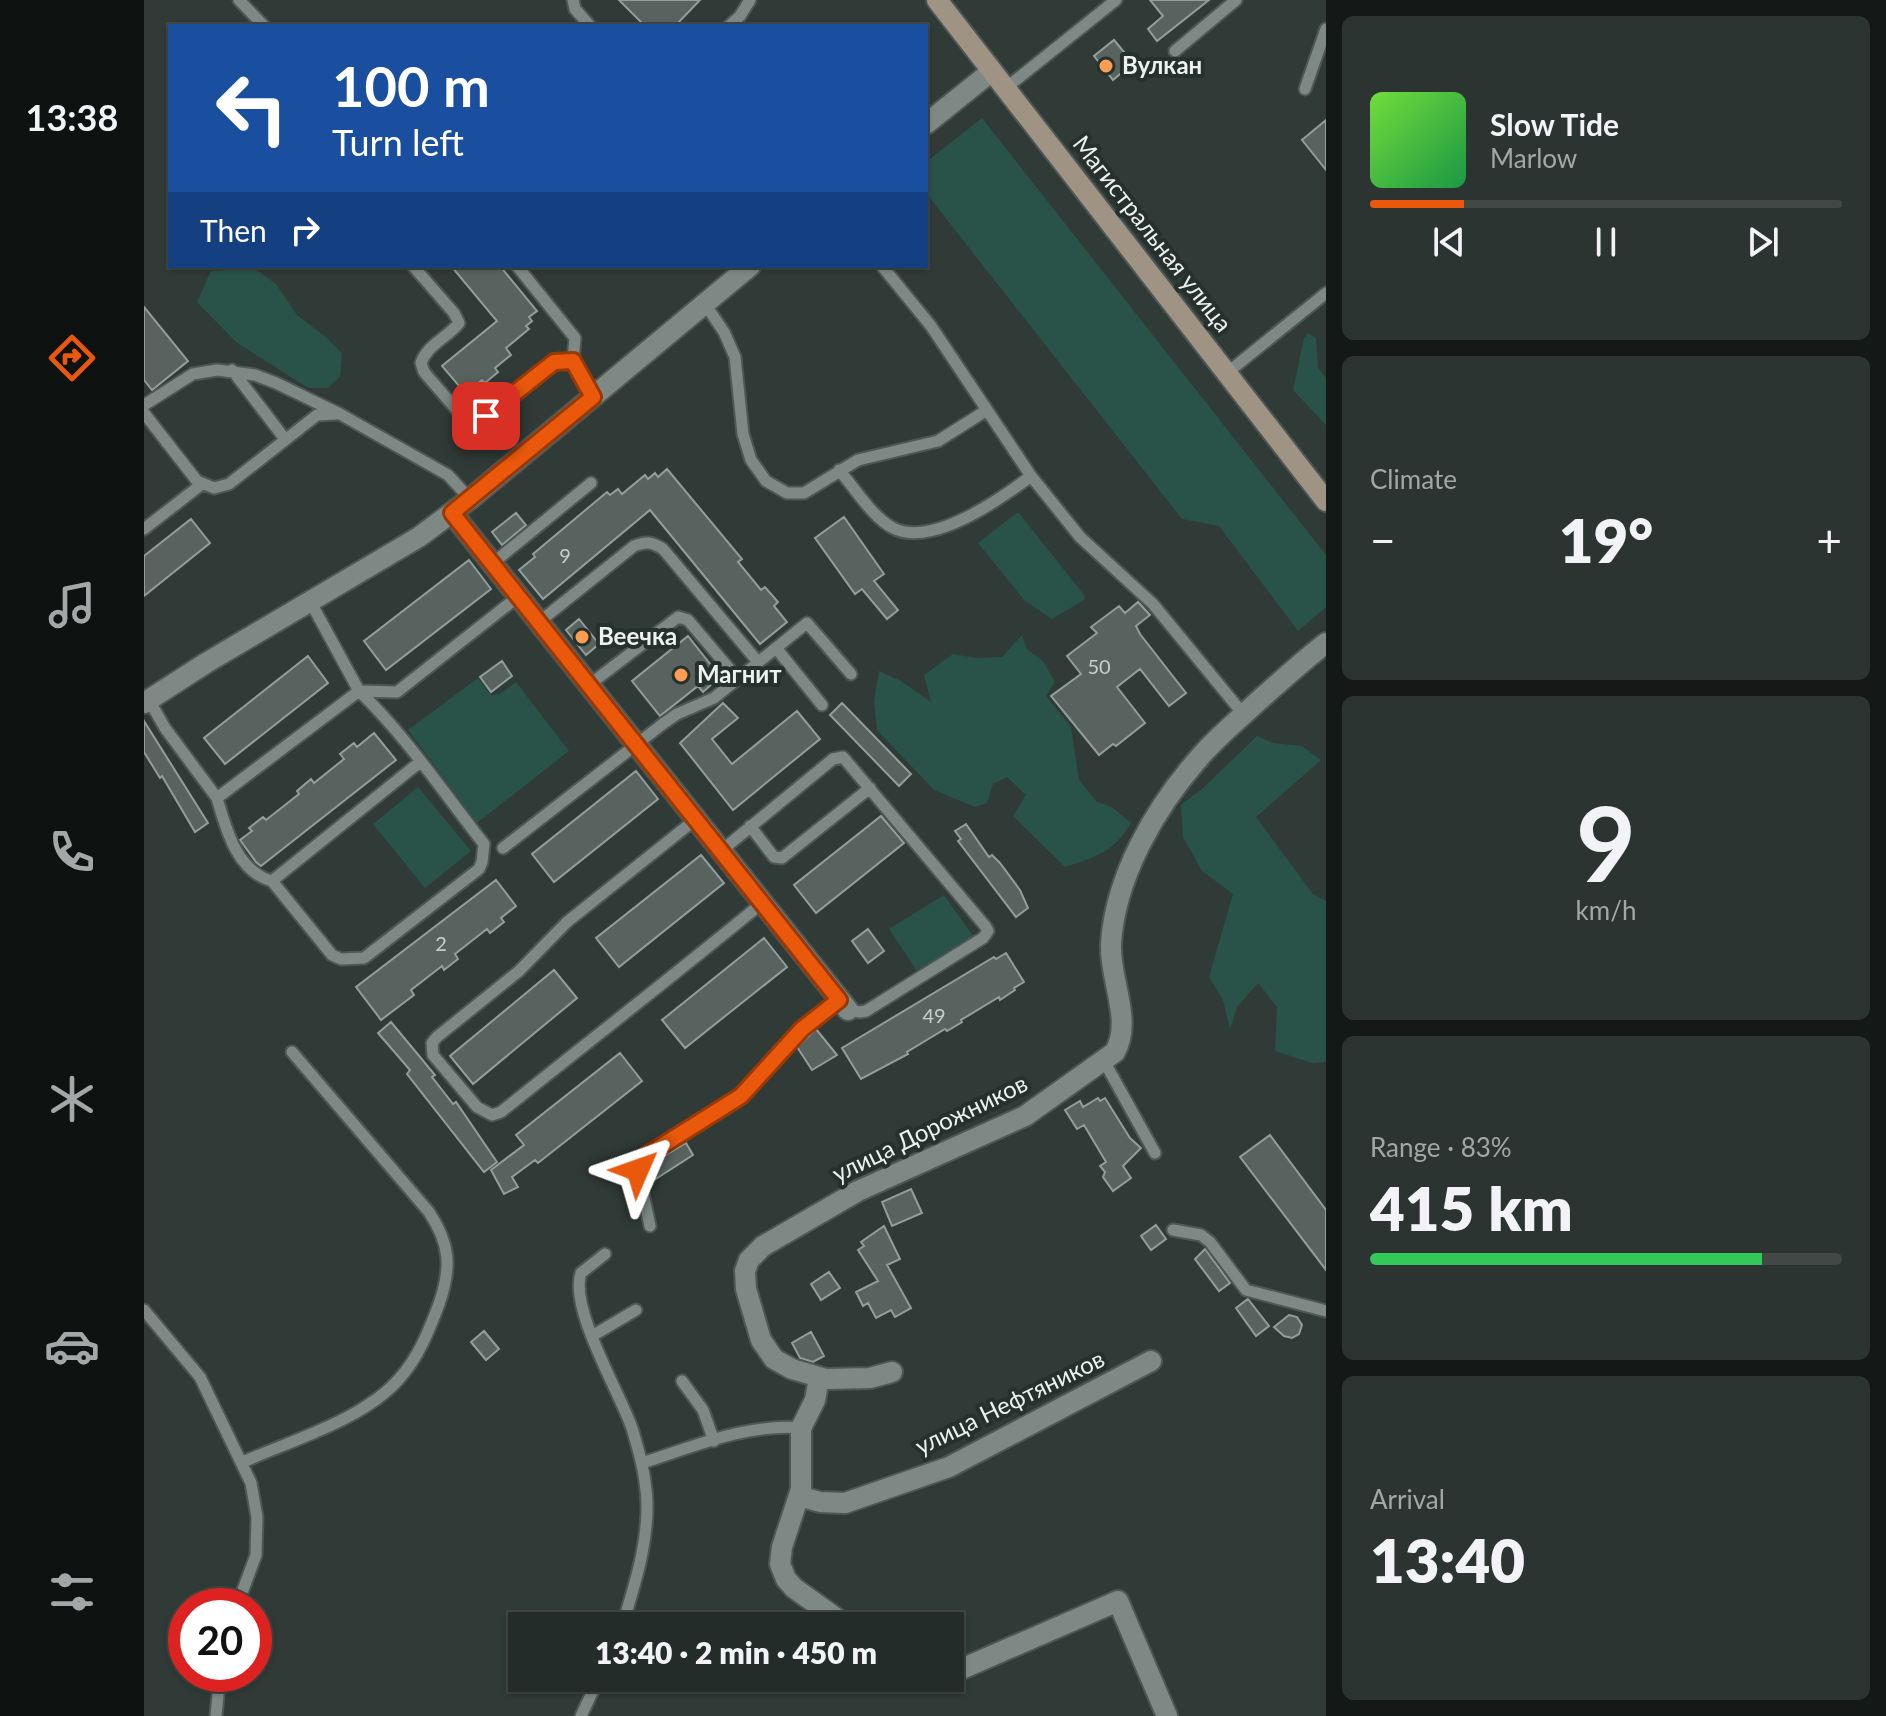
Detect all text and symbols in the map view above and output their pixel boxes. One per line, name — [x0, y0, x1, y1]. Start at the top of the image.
place label: Вулкан — [1122, 50, 1202, 79]
text: 100 m — [332, 52, 490, 119]
icon: left — [200, 56, 304, 160]
marker: Вулкан — [1097, 57, 1115, 75]
text: 13:38 — [26, 95, 118, 139]
text: Slow Tide — [1490, 106, 1619, 142]
text: Turn left — [332, 120, 464, 164]
street label: Магистральная улица — [1068, 129, 1239, 337]
text: Marlow — [1490, 142, 1577, 174]
icon: right — [283, 208, 327, 252]
text: Then — [200, 212, 267, 248]
icon: previous — [1427, 220, 1471, 264]
icon: pause — [1584, 220, 1628, 264]
icon: next — [1741, 220, 1785, 264]
icon: directions — [44, 330, 100, 386]
pin — [452, 382, 520, 450]
icon: arrive — [464, 394, 508, 438]
text: Climate — [1370, 463, 1457, 495]
text: 19° — [1559, 504, 1653, 576]
text: − — [1370, 514, 1396, 566]
text: + — [1816, 514, 1842, 566]
house number: 9 — [559, 543, 571, 567]
icon: music — [44, 577, 100, 633]
place label: Веечка — [598, 621, 677, 650]
marker: Веечка — [573, 628, 591, 646]
house number: 50 — [1087, 654, 1111, 678]
place label: Магнит — [697, 659, 782, 688]
marker: Магнит — [672, 666, 690, 684]
text: 9 — [1576, 779, 1636, 904]
icon: phone — [44, 824, 100, 880]
text: km/h — [1576, 894, 1636, 926]
house number: 2 — [435, 931, 447, 955]
house number: 49 — [922, 1003, 946, 1027]
street label: улица Дорожников — [827, 1068, 1032, 1188]
icon: climate — [44, 1071, 100, 1127]
position arrow — [596, 1128, 680, 1212]
text: Range · 83% — [1370, 1131, 1512, 1163]
text: 415 km — [1370, 1172, 1573, 1244]
icon: car — [44, 1318, 100, 1374]
street label: улица Нефтяников — [910, 1343, 1109, 1460]
text: Arrival — [1370, 1483, 1445, 1515]
text: 13:40 — [1370, 1524, 1525, 1596]
icon: filters — [44, 1564, 100, 1620]
speed limit sign: 20 — [168, 1588, 272, 1692]
text: 13:40 · 2 min · 450 m — [595, 1634, 877, 1670]

